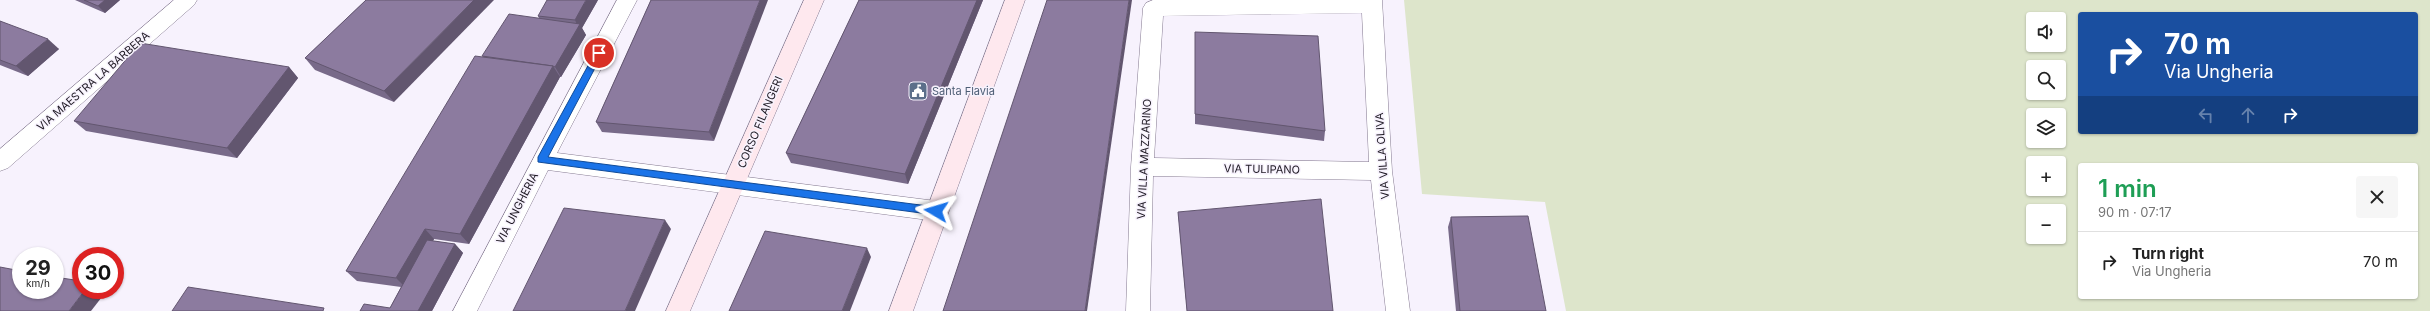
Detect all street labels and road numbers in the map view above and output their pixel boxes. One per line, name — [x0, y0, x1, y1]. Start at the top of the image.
street label: VIA MAESTRA LA BARBERA — [34, 28, 152, 134]
street label: CORSO FILANGERI — [734, 74, 786, 170]
street label: VIA VILLA MAZZARINO — [1134, 98, 1154, 220]
street label: VIA VILLA OLIVA — [1372, 112, 1392, 200]
street label: VIA TULIPANO — [1224, 161, 1300, 177]
street label: VIA UNGHERIA — [493, 170, 541, 246]

